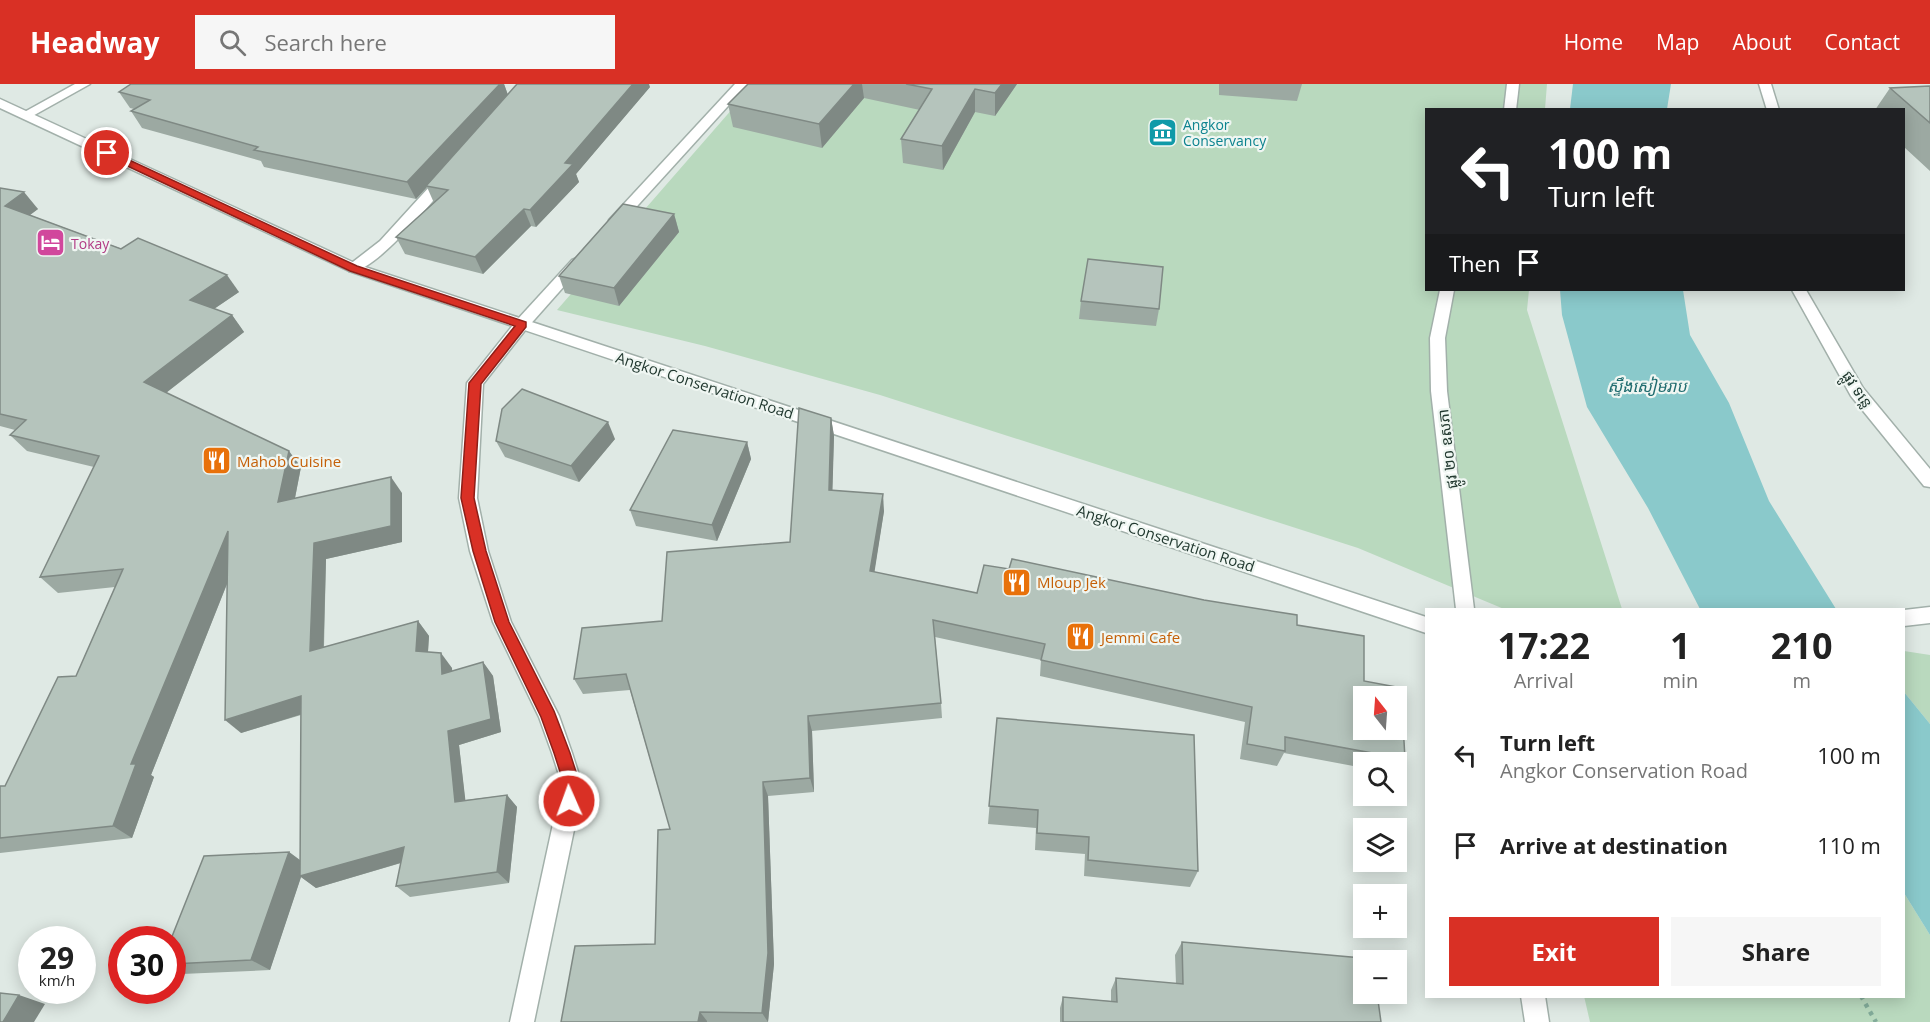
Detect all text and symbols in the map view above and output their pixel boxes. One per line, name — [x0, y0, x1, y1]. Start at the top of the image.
search box — [195, 15, 615, 69]
text: Headway — [30, 23, 159, 61]
icon: search — [216, 26, 249, 59]
text: Search here — [264, 27, 387, 57]
text: Home — [1564, 28, 1623, 56]
text: Map — [1656, 28, 1699, 56]
text: About — [1732, 28, 1792, 56]
text: Contact — [1825, 28, 1900, 56]
place label: Angkor Conservancy — [1183, 115, 1267, 150]
museum icon: Angkor Conservancy — [1146, 116, 1178, 148]
text: 100 m — [1548, 124, 1672, 181]
pin — [81, 127, 132, 178]
icon: left — [1449, 132, 1527, 210]
icon: arrive — [90, 136, 123, 169]
text: Turn left — [1548, 178, 1655, 215]
hotel icon: Tokay — [34, 227, 66, 259]
place label: Tokay — [71, 234, 110, 253]
icon: arrive — [1512, 246, 1545, 279]
text: Then — [1449, 248, 1500, 278]
street label: Angkor Conservation Road — [613, 347, 797, 423]
street label: ផ្លូវ ទន្លេ — [1835, 366, 1878, 414]
water label: ស្ទឹងសៀមរាប — [1607, 375, 1688, 397]
street label: ផ្លូវ ២០ ឧសភា — [1432, 407, 1466, 490]
restaurant icon: Mahob Cuisine — [200, 445, 232, 477]
place label: Mahob Cuisine — [237, 451, 341, 471]
street label: Angkor Conservation Road — [1074, 500, 1258, 576]
restaurant icon: Mloup Jek — [1000, 566, 1032, 598]
place label: Mloup Jek — [1037, 572, 1106, 592]
restaurant icon: Jemmi Cafe — [1064, 621, 1096, 653]
text: 17:22 — [1497, 621, 1590, 670]
text: 1 — [1670, 621, 1691, 670]
text: 210 — [1771, 621, 1833, 670]
place label: Jemmi Cafe — [1099, 627, 1180, 647]
text: Arrival — [1514, 667, 1574, 694]
text: min — [1662, 667, 1698, 694]
text: m — [1792, 667, 1811, 694]
north arrow — [1353, 686, 1407, 740]
map controls — [1353, 686, 1407, 1004]
text: Turn left — [1500, 727, 1595, 757]
icon: left — [1449, 739, 1482, 772]
text: 100 m — [1817, 740, 1881, 770]
button: search — [1353, 752, 1407, 806]
text: Angkor Conservation Road — [1500, 757, 1748, 784]
position arrow — [537, 769, 601, 833]
button: layers — [1353, 818, 1407, 872]
icon: arrive — [1449, 829, 1482, 862]
text: Arrive at destination — [1500, 830, 1728, 860]
text: 110 m — [1817, 830, 1881, 860]
button: + — [1353, 884, 1407, 938]
button: Exit — [1449, 917, 1659, 986]
button: Share — [1671, 917, 1881, 986]
speed limit sign: 30 — [108, 926, 186, 1004]
text: 29 — [40, 937, 74, 978]
button: − — [1353, 950, 1407, 1004]
text: km/h — [39, 970, 75, 990]

